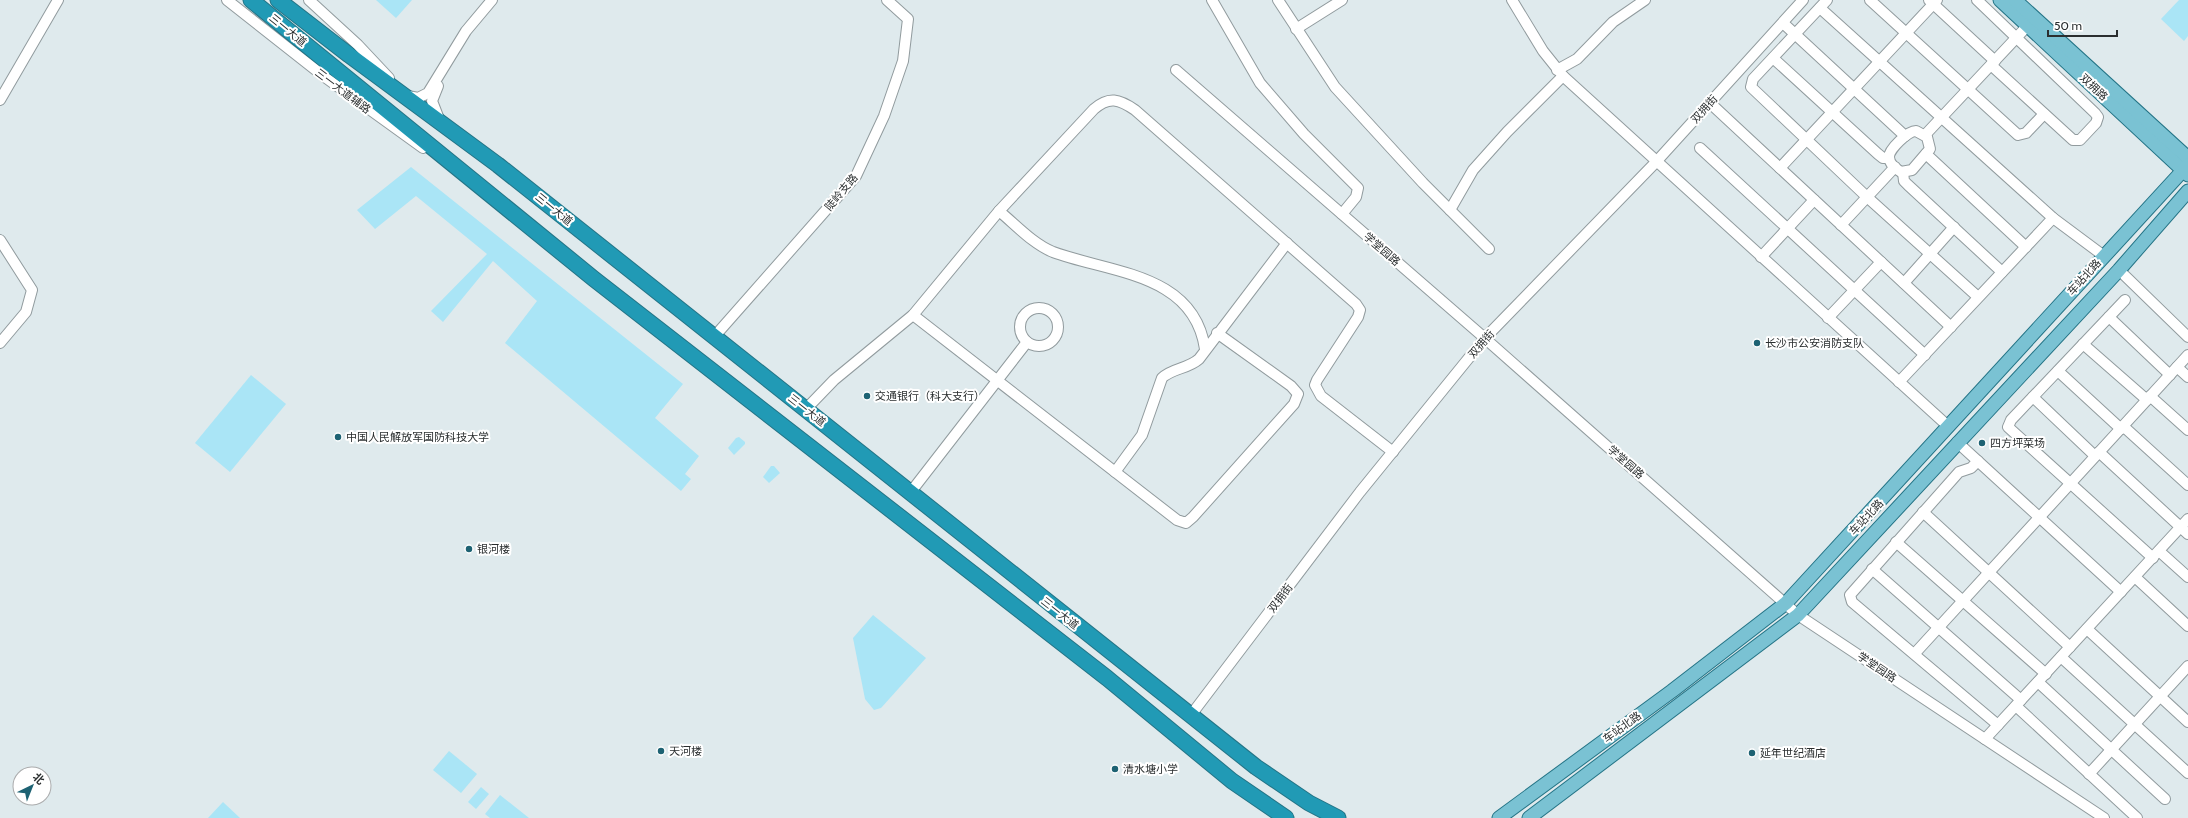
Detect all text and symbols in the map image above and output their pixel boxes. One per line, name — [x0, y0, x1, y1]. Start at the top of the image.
street label: 三一大道 — [266, 11, 310, 49]
scale bar — [2048, 12, 2117, 38]
text: 50 m — [2054, 18, 2082, 33]
street label: 三一大道辅路 — [312, 66, 374, 116]
street label: 双拥路 — [2077, 71, 2111, 103]
street label: 双拥街 — [1688, 92, 1720, 126]
street label: 陡岭支路 — [821, 171, 861, 213]
street label: 三一大道 — [532, 190, 576, 228]
street label: 学堂园路 — [1361, 229, 1403, 269]
street label: 车站北路 — [2064, 256, 2104, 298]
street label: 双拥街 — [1465, 327, 1497, 361]
place label: 长沙市公安消防支队 — [1765, 336, 1864, 350]
marker: 长沙市公安消防支队 — [1752, 338, 1762, 348]
place label: 交通银行（科大支行） — [875, 389, 985, 403]
street label: 三一大道 — [785, 391, 829, 429]
marker: 交通银行（科大支行） — [862, 391, 872, 401]
place label: 中国人民解放军国防科技大学 — [346, 430, 489, 444]
marker: 中国人民解放军国防科技大学 — [333, 432, 343, 442]
place label: 四方坪菜场 — [1990, 436, 2045, 450]
marker: 四方坪菜场 — [1977, 438, 1987, 448]
street label: 学堂园路 — [1605, 442, 1647, 482]
street label: 车站北路 — [1846, 496, 1886, 538]
place label: 银河楼 — [477, 542, 510, 556]
marker: 银河楼 — [464, 544, 474, 554]
street label: 双拥街 — [1264, 581, 1296, 615]
street label: 三一大道 — [1038, 594, 1082, 632]
street label: 学堂园路 — [1855, 649, 1899, 685]
street label: 车站北路 — [1600, 708, 1644, 746]
place label: 天河楼 — [669, 744, 702, 758]
marker: 天河楼 — [656, 746, 666, 756]
place label: 延年世纪酒店 — [1760, 746, 1826, 760]
marker: 延年世纪酒店 — [1747, 748, 1757, 758]
place label: 清水塘小学 — [1123, 762, 1178, 776]
marker: 清水塘小学 — [1110, 764, 1120, 774]
north arrow — [12, 766, 52, 806]
text: 北 — [30, 770, 48, 788]

